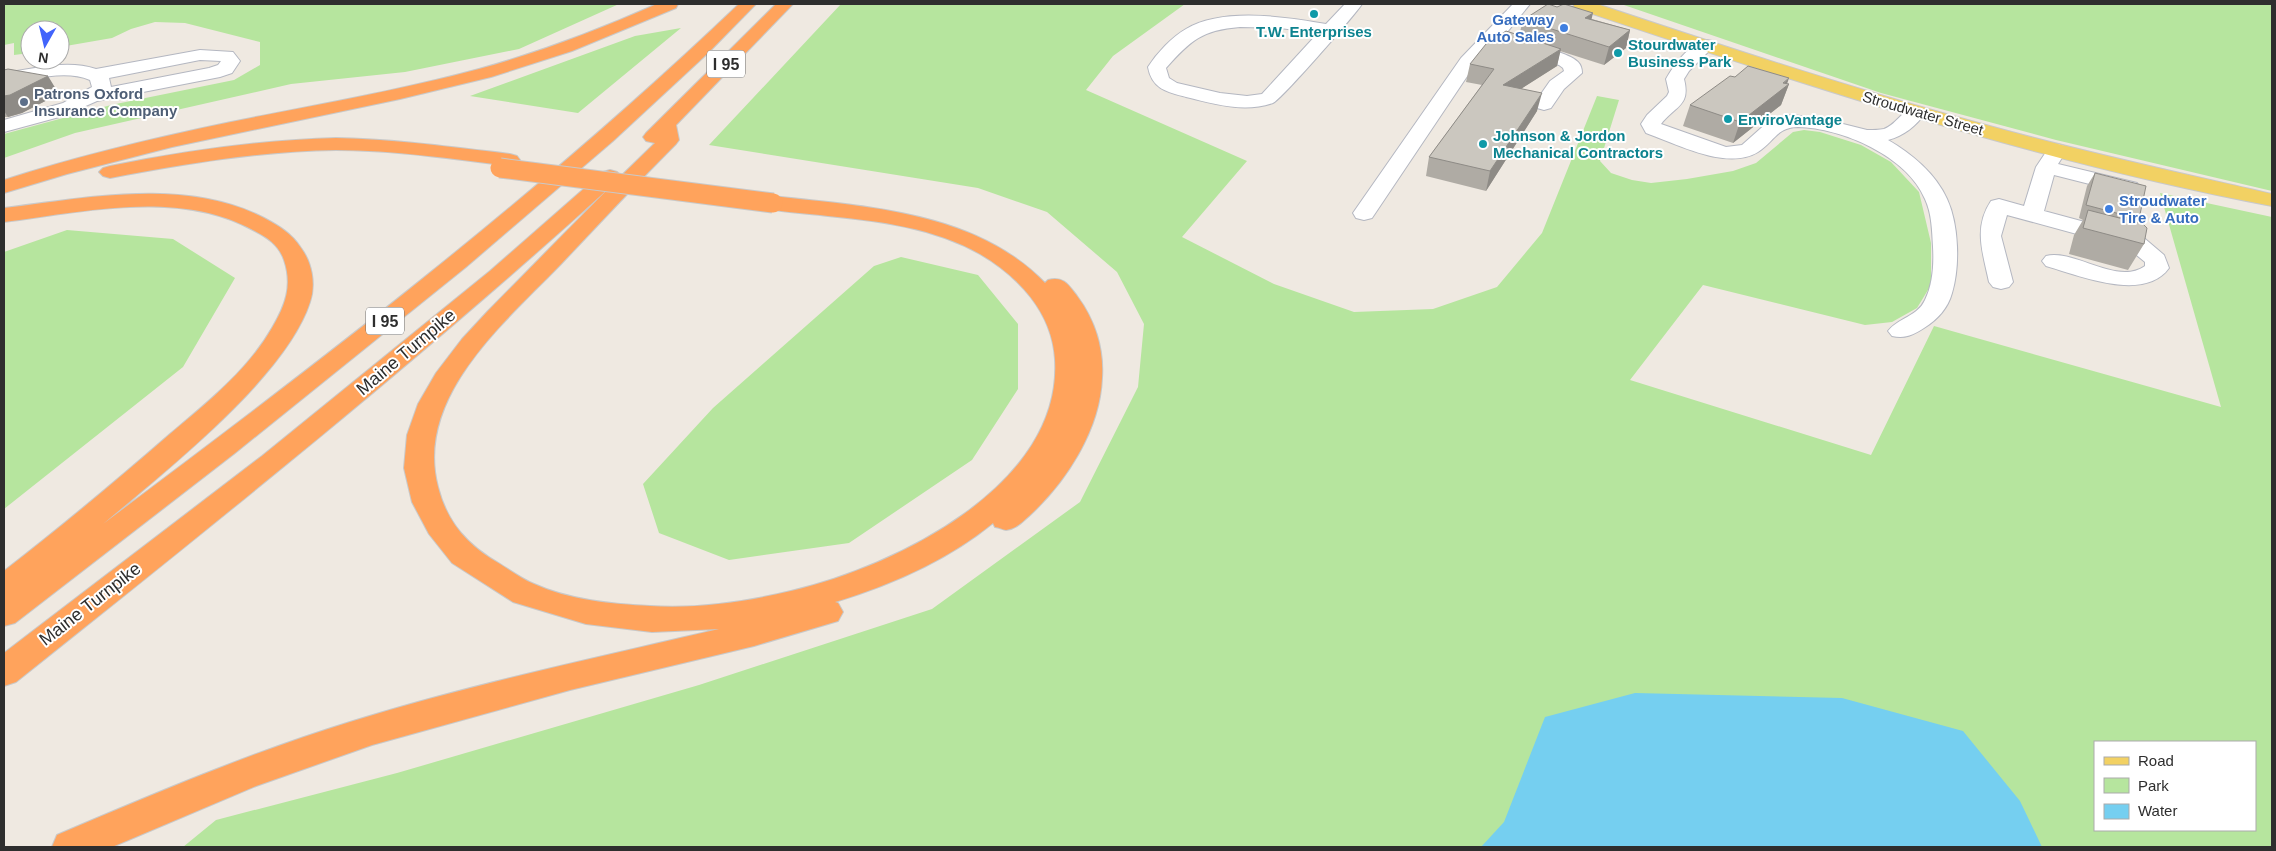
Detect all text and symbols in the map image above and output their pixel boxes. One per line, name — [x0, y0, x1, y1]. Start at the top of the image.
marker: T.W. Enterprises — [1308, 8, 1320, 20]
place label: Gateway Auto Sales — [1476, 11, 1555, 45]
north arrow — [20, 20, 70, 70]
marker: Gateway Auto Sales — [1558, 22, 1570, 34]
place label: T.W. Enterprises — [1256, 23, 1372, 40]
place label: Stourdwater Business Park — [1628, 36, 1732, 70]
marker: Stourdwater Business Park — [1612, 47, 1624, 59]
text: N — [37, 49, 49, 67]
road number: I 95 — [707, 51, 745, 78]
place label: Patrons Oxford Insurance Company — [34, 85, 178, 119]
street label: Stroudwater Street — [1861, 88, 1986, 139]
marker: Patrons Oxford Insurance Company — [18, 96, 30, 108]
place label: EnviroVantage — [1738, 111, 1842, 128]
marker: EnviroVantage — [1722, 113, 1734, 125]
place label: Johnson & Jordon Mechanical Contractors — [1493, 127, 1663, 161]
marker: Johnson & Jordon Mechanical Contractors — [1477, 138, 1489, 150]
place label: Stroudwater Tire & Auto — [2119, 192, 2207, 226]
marker: Stroudwater Tire & Auto — [2103, 203, 2115, 215]
street label: Maine Turnpike — [352, 305, 460, 399]
road number: I 95 — [366, 308, 404, 334]
street label: Maine Turnpike — [35, 558, 145, 650]
legend — [2094, 741, 2256, 831]
text: Road — [2138, 752, 2174, 769]
text: Park — [2138, 777, 2169, 794]
text: Water — [2138, 802, 2177, 819]

